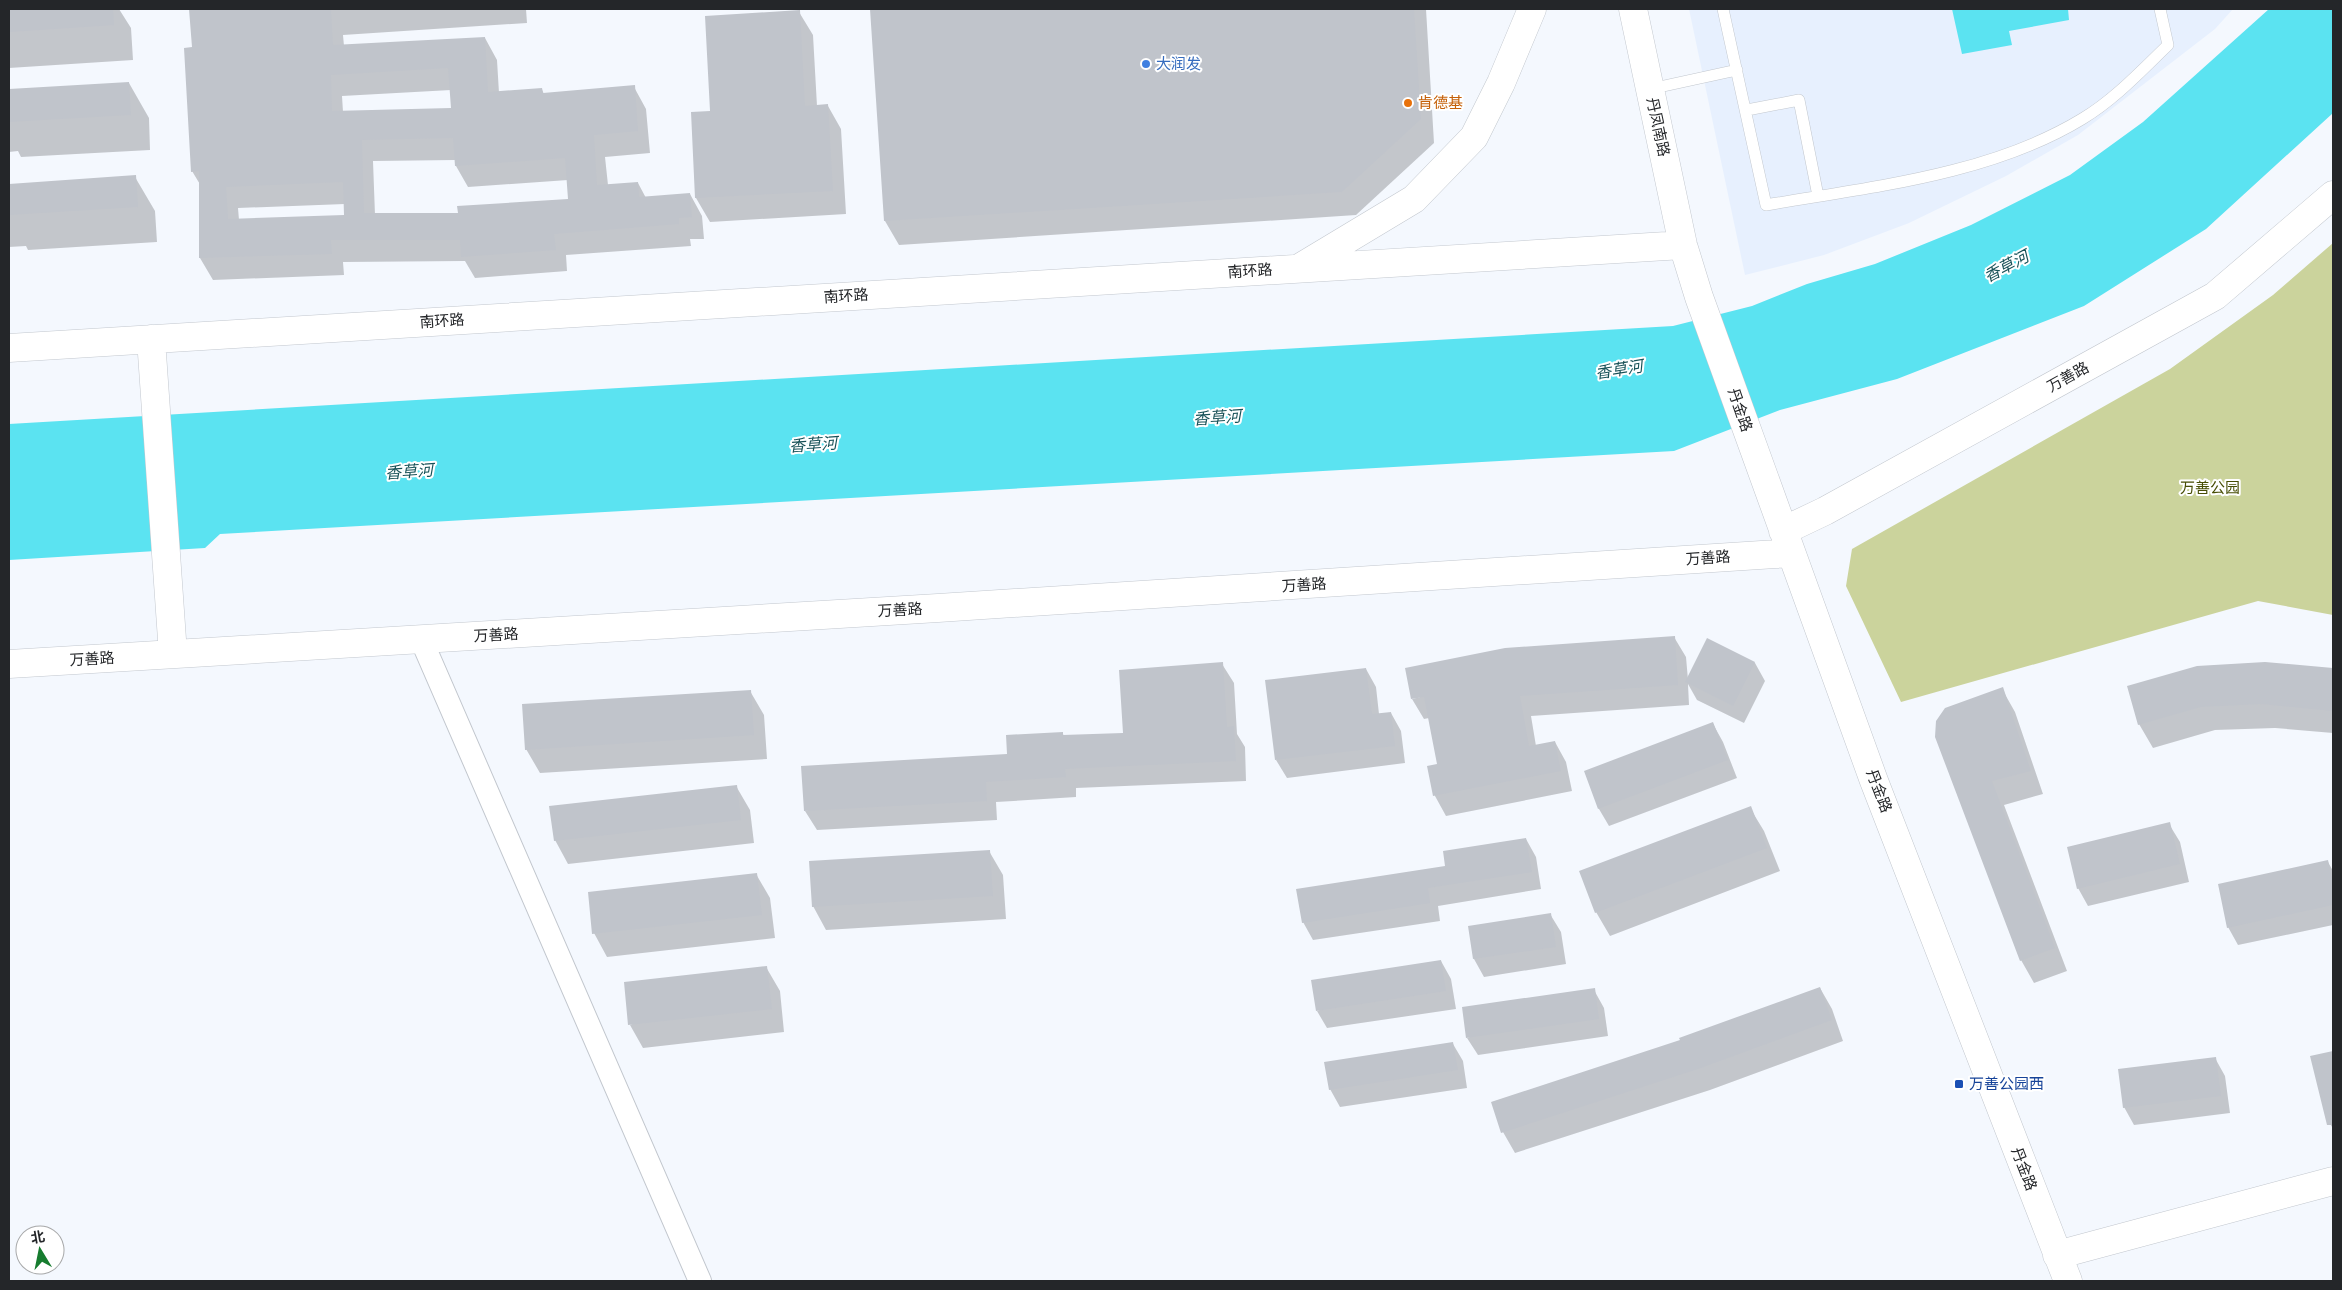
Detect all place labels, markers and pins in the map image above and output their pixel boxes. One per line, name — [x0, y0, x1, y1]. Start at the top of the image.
place label: 大润发 — [1156, 54, 1201, 75]
marker: 大润发 — [1140, 58, 1152, 70]
place label: 肯德基 — [1418, 93, 1463, 114]
marker: 肯德基 — [1402, 97, 1414, 109]
place label: 万善公园西 — [1969, 1074, 2044, 1095]
marker: 万善公园西 — [1953, 1078, 1965, 1090]

